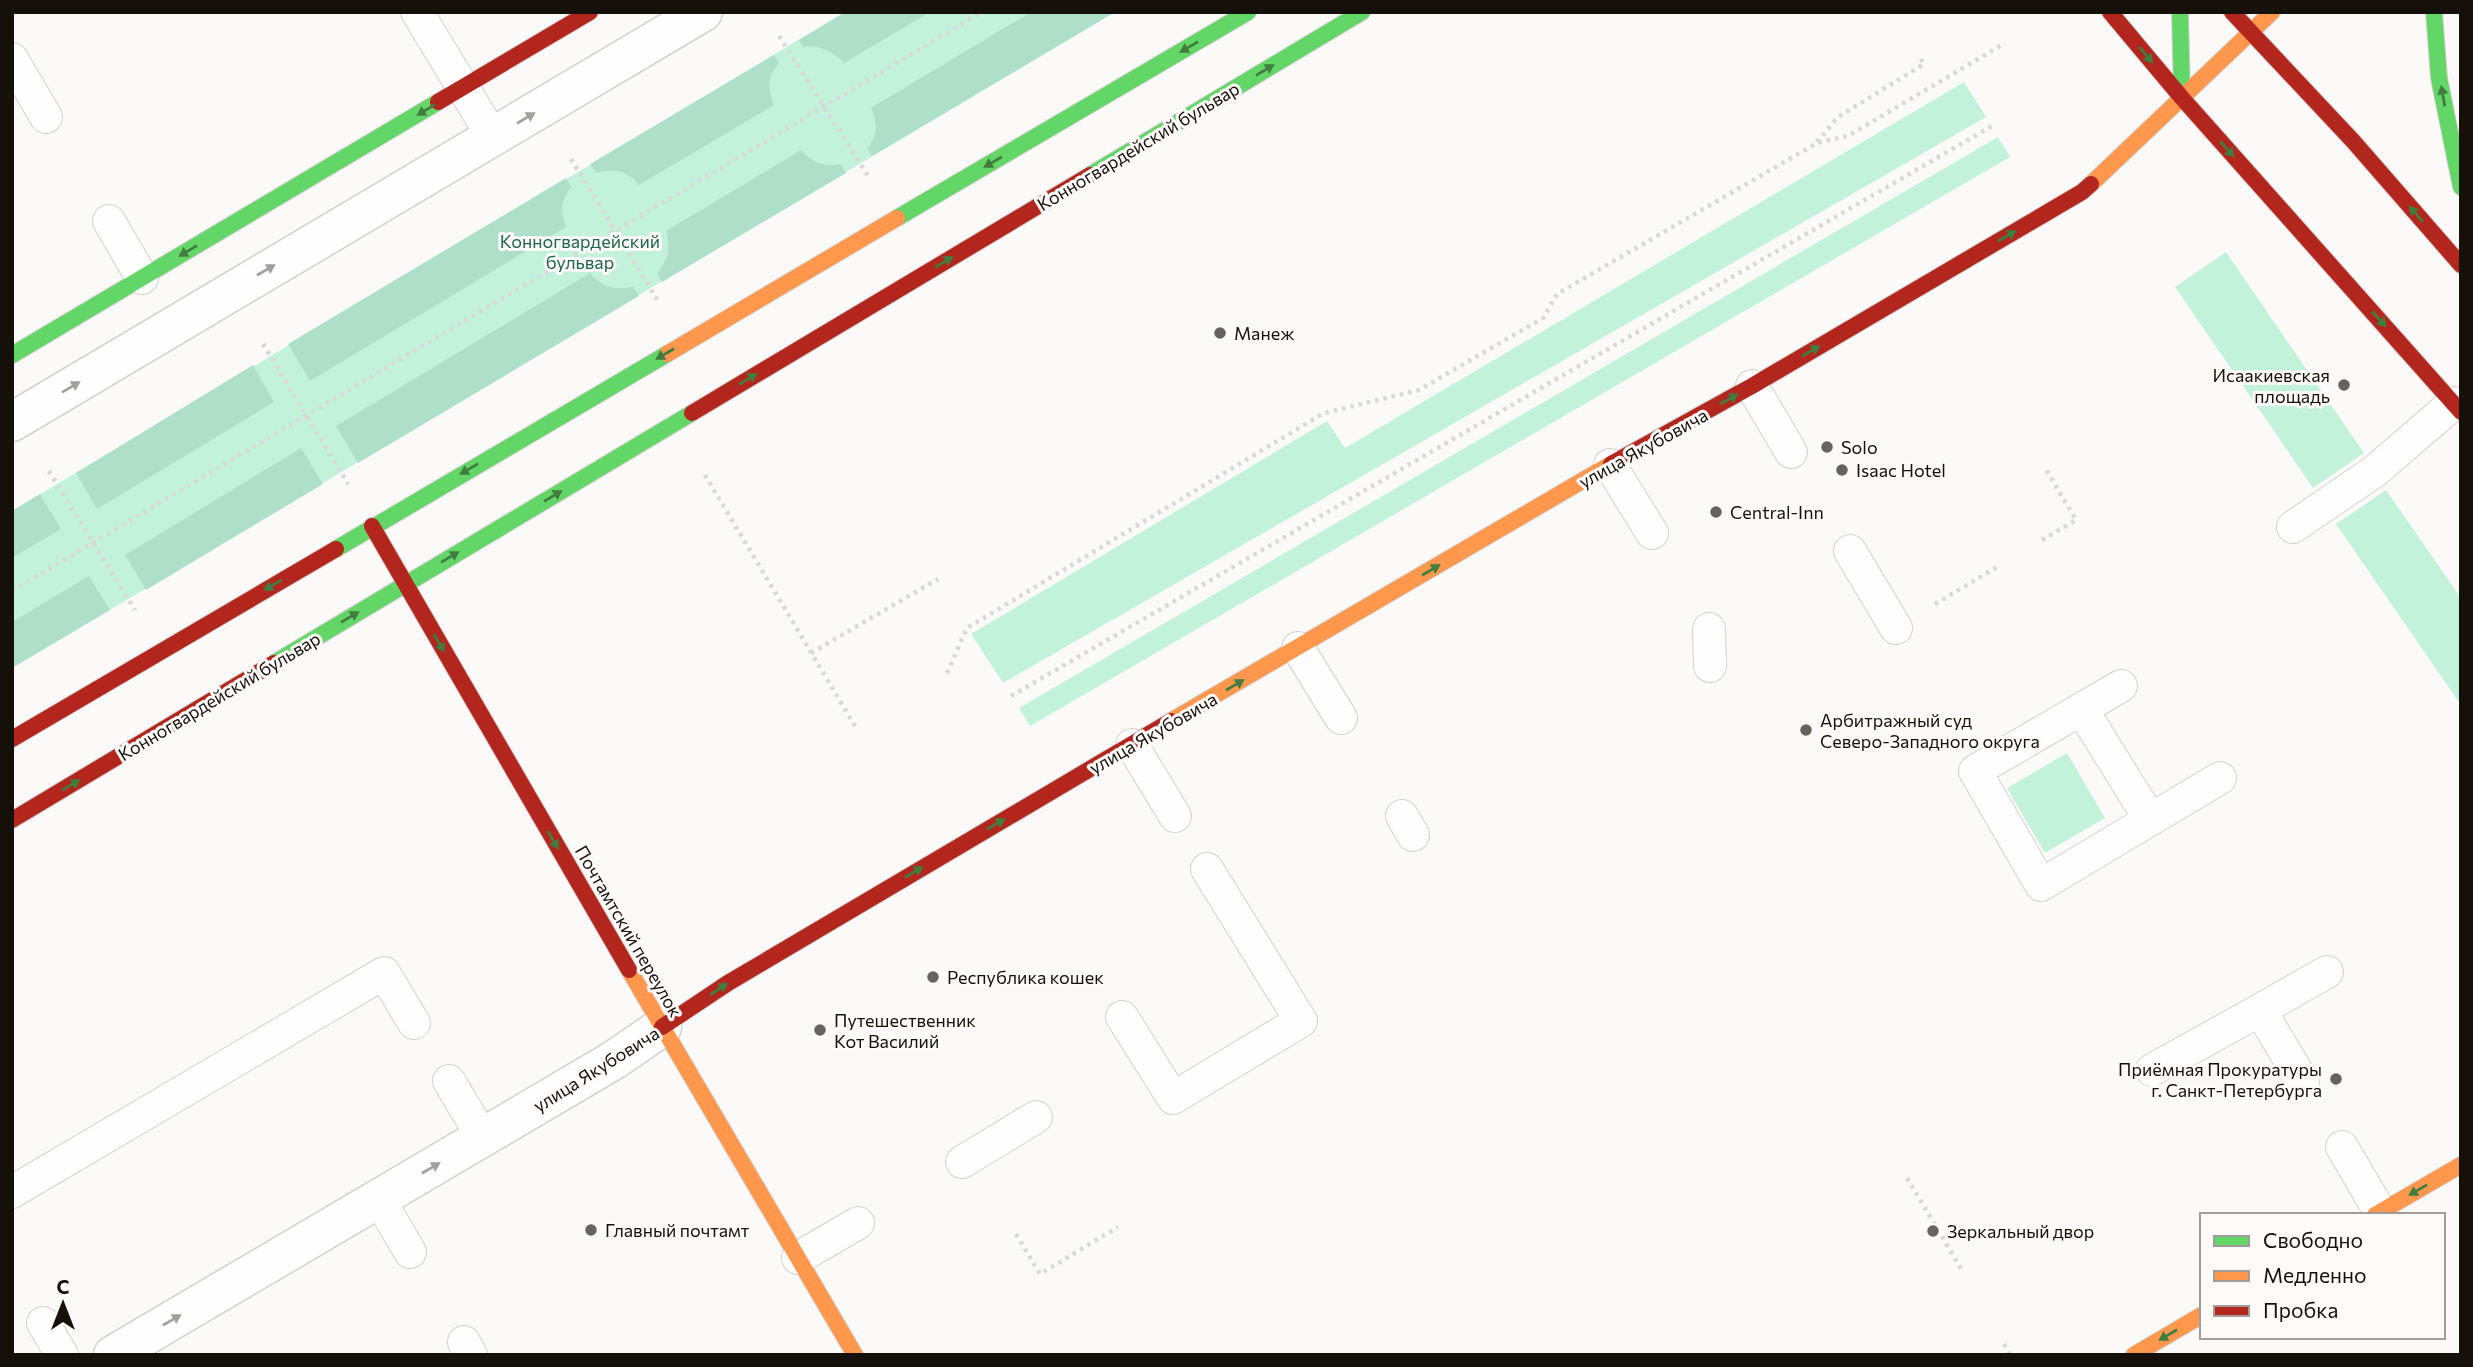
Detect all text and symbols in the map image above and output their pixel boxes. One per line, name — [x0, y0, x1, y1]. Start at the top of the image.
one-way arrow — [1180, 41, 1199, 53]
one-way arrow — [2138, 47, 2153, 64]
one-way arrow — [1256, 64, 1275, 76]
street label: Конногвардейский бульвар — [1033, 77, 1243, 215]
one-way arrow — [2437, 85, 2448, 107]
one-way arrow — [416, 103, 435, 116]
one-way arrow — [516, 112, 535, 124]
one-way arrow — [2219, 140, 2235, 157]
one-way arrow — [984, 156, 1003, 168]
one-way arrow — [2409, 205, 2424, 222]
park label: Конногвардейский бульвар — [500, 230, 660, 273]
one-way arrow — [1998, 230, 2017, 242]
one-way arrow — [179, 245, 198, 257]
one-way arrow — [934, 256, 953, 268]
one-way arrow — [256, 264, 276, 276]
one-way arrow — [2371, 310, 2387, 328]
place label: Манеж — [1234, 322, 1294, 344]
marker: Манеж — [1212, 325, 1228, 341]
one-way arrow — [1802, 345, 1821, 358]
one-way arrow — [655, 348, 674, 361]
place label: Исаакиевская площадь — [2213, 364, 2330, 407]
one-way arrow — [739, 373, 758, 385]
marker: Исаакиевская площадь — [2336, 377, 2352, 393]
one-way arrow — [61, 381, 80, 393]
one-way arrow — [1719, 393, 1739, 405]
street label: улица Якубовича — [1575, 403, 1711, 493]
place label: Solo — [1841, 436, 1878, 458]
marker: Solo — [1819, 439, 1835, 455]
place label: Isaac Hotel — [1856, 459, 1946, 481]
marker: Isaac Hotel — [1834, 462, 1850, 478]
one-way arrow — [459, 463, 478, 475]
one-way arrow — [544, 489, 563, 502]
place label: Central-Inn — [1730, 501, 1824, 523]
marker: Central-Inn — [1708, 504, 1724, 520]
one-way arrow — [440, 551, 459, 564]
one-way arrow — [1421, 564, 1440, 576]
one-way arrow — [263, 578, 282, 591]
one-way arrow — [340, 611, 359, 624]
street label: Конногвардейский бульвар — [114, 627, 324, 765]
one-way arrow — [433, 634, 445, 653]
one-way arrow — [1225, 679, 1244, 691]
street label: улица Якубовича — [1085, 687, 1221, 779]
place label: Арбитражный суд Северо-Западного округа — [1820, 709, 2040, 752]
marker: Арбитражный суд Северо-Западного округа — [1798, 722, 1814, 738]
one-way arrow — [61, 778, 80, 791]
one-way arrow — [986, 818, 1005, 831]
one-way arrow — [547, 830, 560, 849]
street label: Почтамтский переулок — [571, 841, 687, 1021]
one-way arrow — [904, 866, 923, 879]
place label: Республика кошек — [947, 966, 1104, 988]
marker: Республика кошек — [925, 969, 941, 985]
one-way arrow — [709, 983, 728, 996]
place label: Путешественник Кот Василий — [834, 1009, 976, 1052]
street label: улица Якубовича — [529, 1021, 663, 1117]
marker: Путешественник Кот Василий — [812, 1022, 828, 1038]
place label: Приёмная Прокуратуры г. Санкт-Петербурга — [2118, 1058, 2322, 1101]
marker: Приёмная Прокуратуры г. Санкт-Петербурга — [2328, 1071, 2344, 1087]
one-way arrow — [422, 1162, 441, 1174]
one-way arrow — [2408, 1184, 2427, 1196]
legend — [2200, 1213, 2445, 1339]
place label: Главный почтамт — [605, 1219, 750, 1241]
place label: Зеркальный двор — [1947, 1220, 2094, 1242]
marker: Главный почтамт — [583, 1222, 599, 1238]
marker: Зеркальный двор — [1925, 1223, 1941, 1239]
text: Свободно — [2263, 1227, 2363, 1252]
text: Медленно — [2263, 1262, 2367, 1287]
north arrow — [28, 1269, 98, 1339]
text: С — [57, 1275, 70, 1298]
text: Пробка — [2263, 1297, 2338, 1322]
one-way arrow — [162, 1314, 181, 1326]
one-way arrow — [2158, 1329, 2177, 1341]

